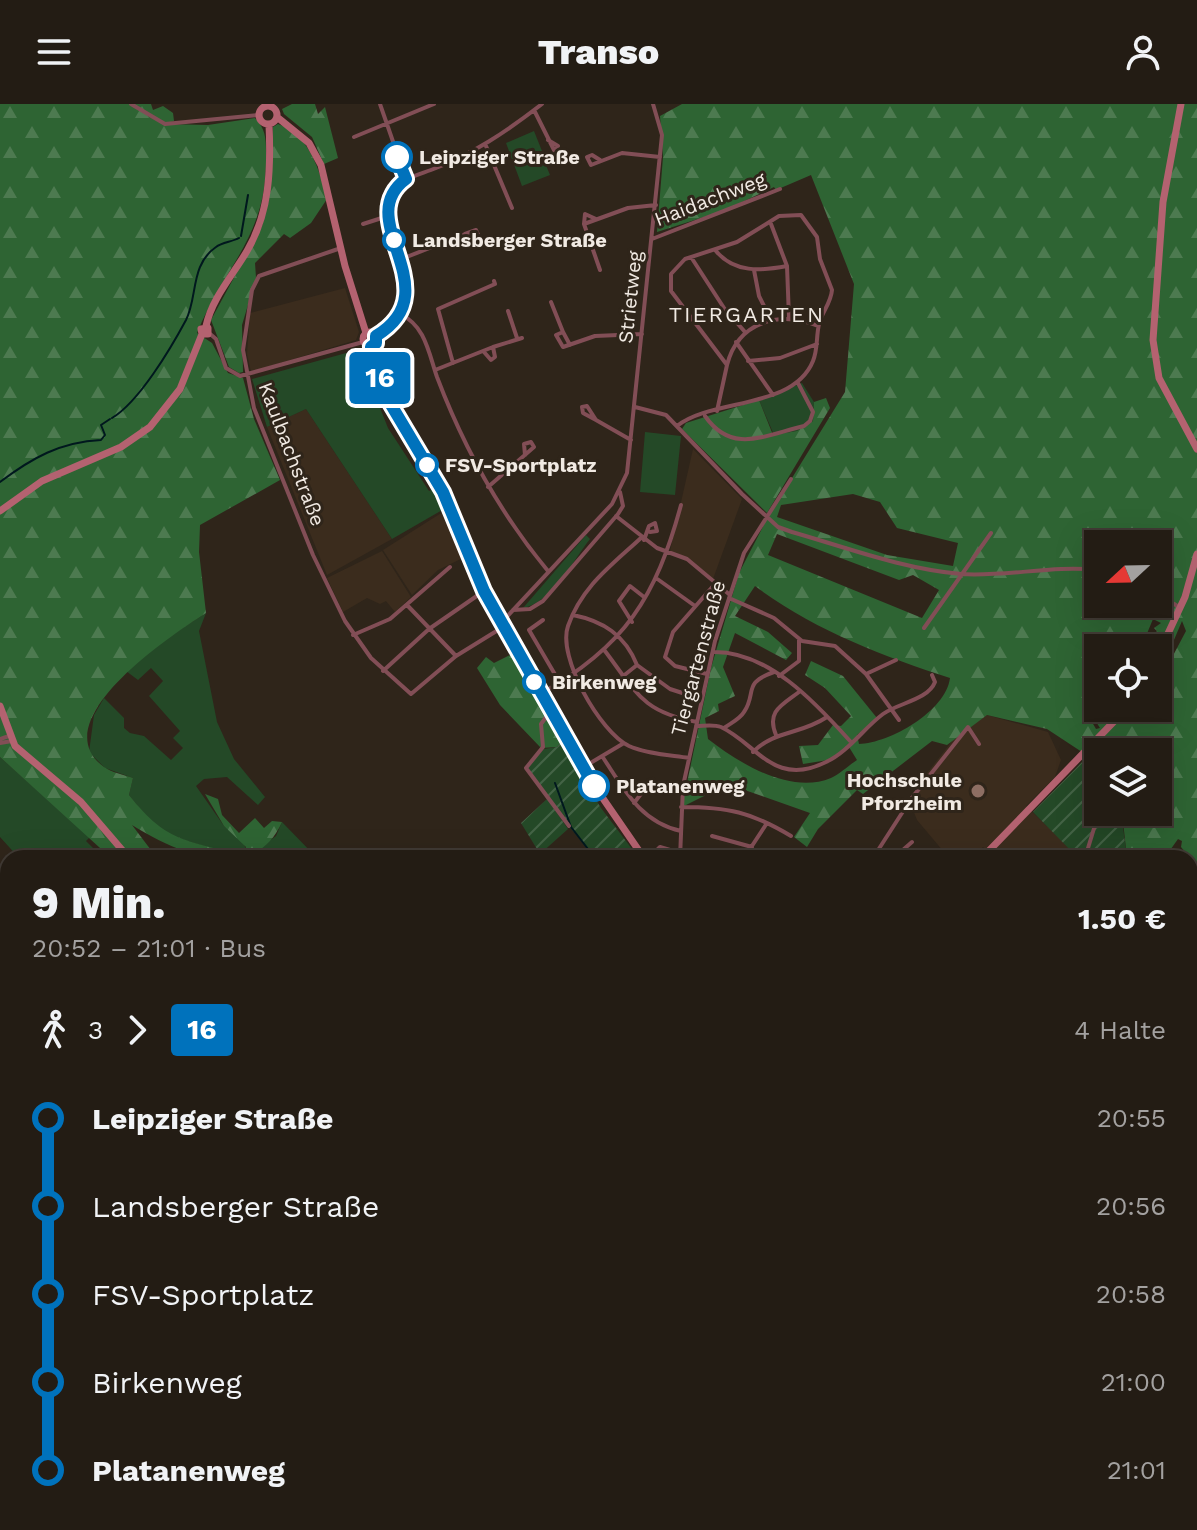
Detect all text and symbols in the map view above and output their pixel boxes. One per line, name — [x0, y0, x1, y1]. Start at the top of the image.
icon: menu — [32, 30, 76, 74]
icon: person — [1121, 30, 1165, 74]
text: Transo — [538, 31, 659, 73]
marker: Leipziger Straße — [382, 142, 412, 172]
place label: Leipziger Straße — [419, 145, 580, 169]
street label: Haidachweg — [651, 167, 769, 231]
place label: Landsberger Straße — [412, 228, 607, 252]
marker: Landsberger Straße — [383, 229, 405, 251]
street label: Strietweg — [613, 249, 647, 344]
district label: TIERGARTEN — [669, 302, 825, 327]
line badge: 16 — [344, 352, 416, 404]
text: 16 — [365, 361, 395, 394]
street label: Kaulbachstraße — [254, 379, 330, 529]
place label: FSV-Sportplatz — [445, 453, 597, 477]
marker: FSV-Sportplatz — [416, 454, 438, 476]
north arrow — [1084, 530, 1172, 618]
map controls — [1084, 530, 1172, 826]
street label: Tiergartenstraße — [666, 578, 730, 738]
button: locate — [1084, 634, 1172, 722]
place label: Birkenweg — [552, 670, 657, 694]
marker: Birkenweg — [523, 671, 545, 693]
button: layers — [1084, 738, 1172, 826]
place label: Hochschule Pforzheim — [847, 768, 962, 815]
marker: Platanenweg — [579, 771, 609, 801]
place label: Platanenweg — [616, 774, 745, 798]
marker: Hochschule Pforzheim — [969, 782, 987, 800]
text: 9 Min. — [32, 877, 165, 929]
text: 1.50 € — [1078, 901, 1166, 936]
text: 20:52 – 21:01 · Bus — [32, 933, 266, 963]
icon: walk — [32, 1008, 76, 1052]
icon: forward — [115, 1008, 159, 1052]
text: 16 — [187, 1013, 217, 1046]
text: 3 — [88, 1015, 103, 1045]
text: 4 Halte — [1074, 1015, 1166, 1045]
text: Leipziger Straße — [92, 1101, 333, 1136]
text: 20:55 — [1097, 1103, 1166, 1133]
text: Landsberger Straße — [92, 1189, 379, 1224]
text: 20:56 — [1096, 1191, 1166, 1221]
text: FSV-Sportplatz — [92, 1277, 314, 1312]
text: 20:58 — [1096, 1279, 1166, 1309]
text: Birkenweg — [92, 1365, 242, 1400]
text: 21:00 — [1101, 1367, 1166, 1397]
text: Platanenweg — [92, 1453, 285, 1488]
text: 21:01 — [1107, 1455, 1166, 1485]

